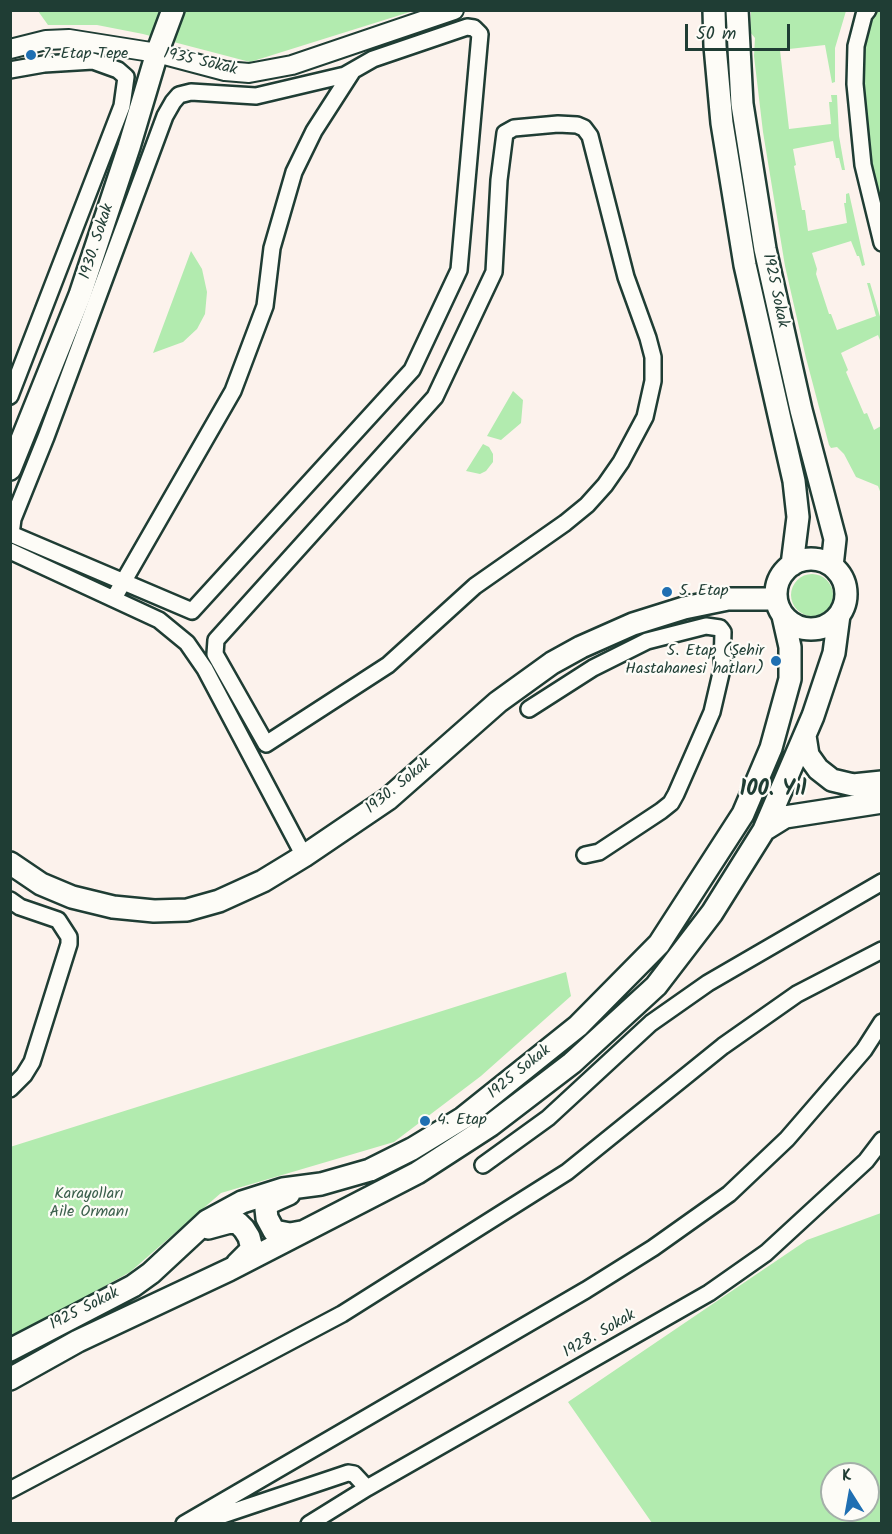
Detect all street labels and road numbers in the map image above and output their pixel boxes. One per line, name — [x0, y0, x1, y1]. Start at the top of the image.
street label: 1935 Sokak — [161, 45, 239, 81]
street label: 1930. Sokak — [77, 202, 119, 282]
street label: 1925 Sokak — [757, 252, 791, 330]
street label: 1930. Sokak — [362, 755, 436, 819]
street label: 1925 Sokak — [485, 1042, 555, 1104]
street label: 1925 Sokak — [47, 1284, 123, 1336]
street label: 1928. Sokak — [560, 1307, 640, 1363]

